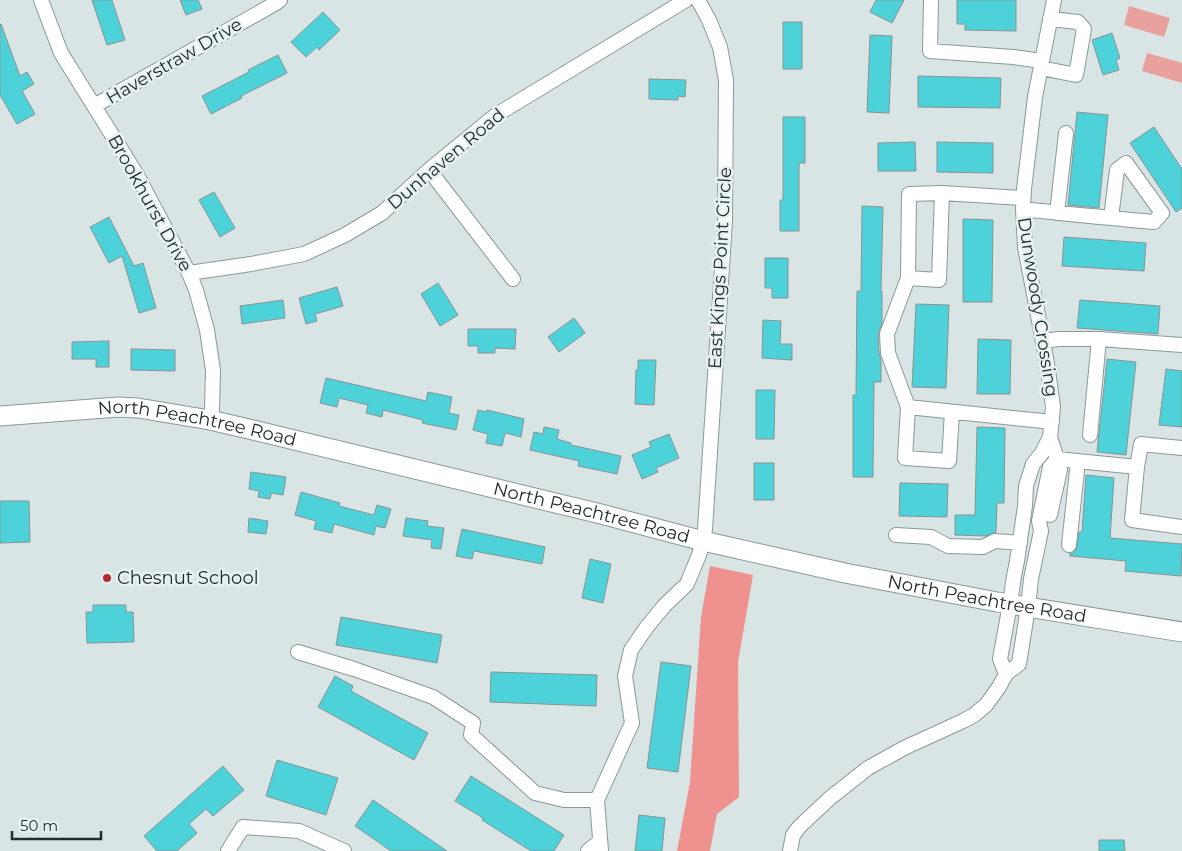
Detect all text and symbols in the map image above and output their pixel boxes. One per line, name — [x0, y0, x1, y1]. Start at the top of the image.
street label: Haverstraw Drive — [102, 13, 246, 109]
street label: Dunhaven Road — [383, 104, 509, 214]
street label: Brookhurst Drive — [103, 131, 197, 275]
street label: East Kings Point Circle — [704, 166, 736, 370]
street label: Dunwoody Crossing — [1013, 216, 1063, 398]
street label: North Peachtree Road — [97, 396, 299, 451]
street label: North Peachtree Road — [491, 477, 692, 548]
place label: Chesnut School — [117, 567, 259, 589]
street label: North Peachtree Road — [886, 570, 1088, 627]
marker: Chesnut School — [101, 572, 113, 584]
scale bar — [12, 808, 101, 840]
text: 50 m — [20, 816, 58, 835]

